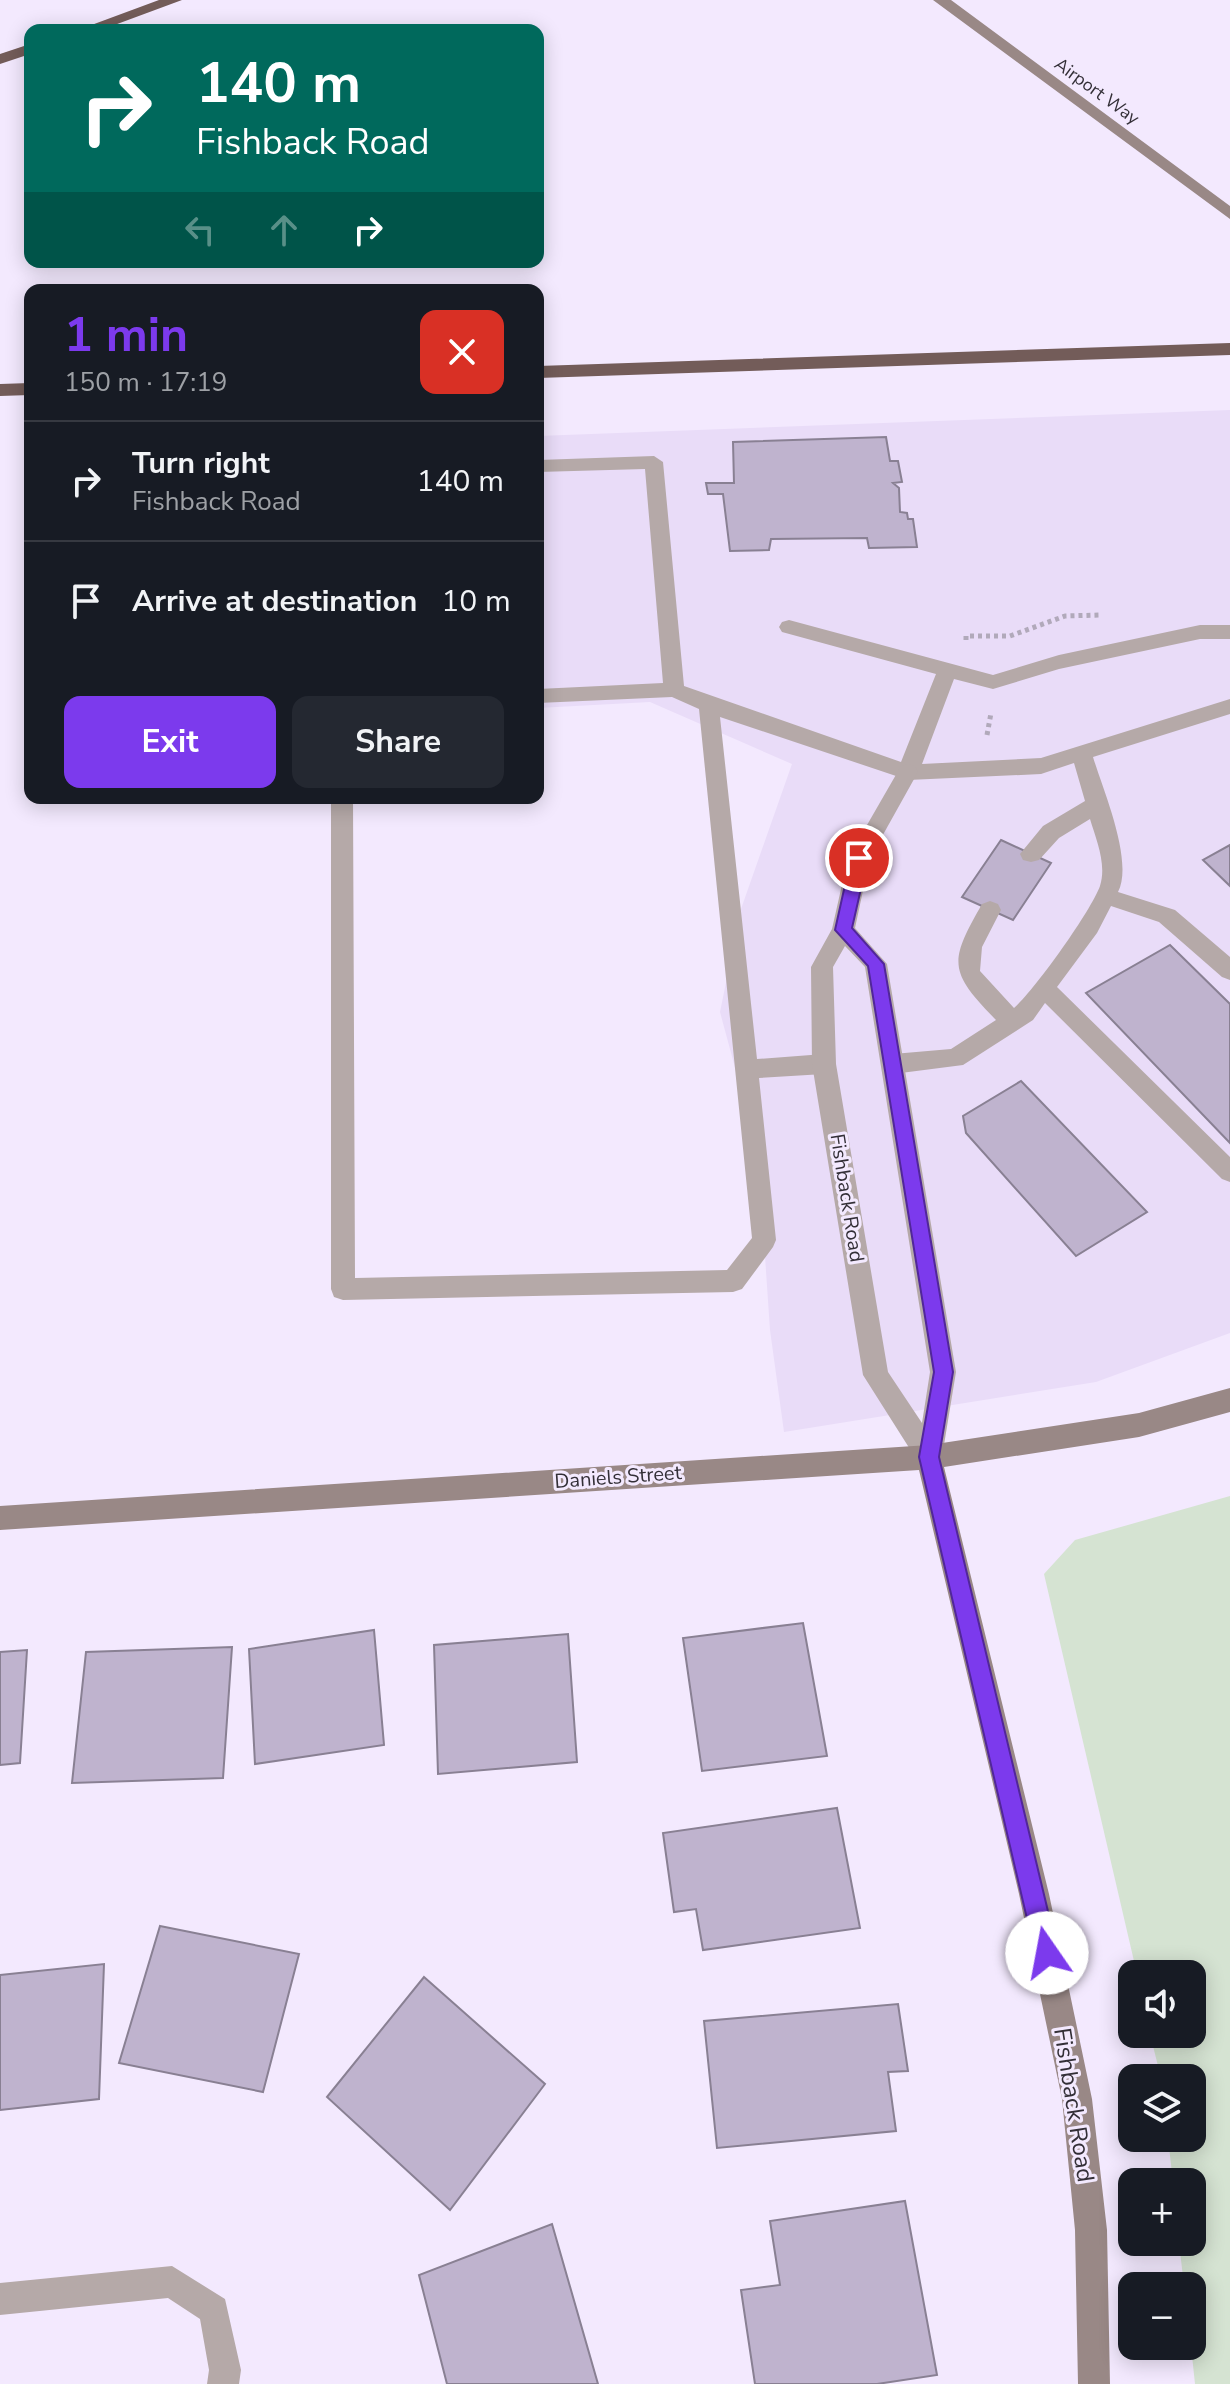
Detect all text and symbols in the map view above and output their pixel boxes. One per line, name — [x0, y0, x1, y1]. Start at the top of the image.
text: 140 m — [196, 45, 361, 122]
street label: Airport Way — [1050, 52, 1145, 130]
icon: right — [64, 56, 168, 160]
text: Fishback Road — [196, 118, 430, 167]
icon: left — [178, 208, 222, 252]
icon: ahead — [262, 208, 306, 252]
icon: right — [346, 208, 390, 252]
text: 1 min — [64, 302, 188, 368]
button: close — [420, 310, 504, 394]
text: 150 m · 17:19 — [64, 365, 227, 400]
text: Turn right — [132, 443, 270, 484]
icon: right — [64, 459, 108, 503]
text: 140 m — [417, 461, 504, 502]
text: Fishback Road — [132, 484, 301, 519]
icon: arrive — [64, 579, 108, 623]
text: Arrive at destination — [132, 581, 417, 622]
text: 10 m — [441, 581, 511, 622]
button: Exit — [64, 696, 276, 788]
button: Share — [292, 696, 504, 788]
pin — [825, 824, 893, 892]
icon: arrive — [837, 836, 881, 880]
street label: Fishback Road — [824, 1132, 870, 1264]
street label: Daniels Street — [554, 1459, 683, 1495]
position arrow — [1005, 1911, 1089, 1995]
map controls — [1118, 1960, 1206, 2360]
button: sound — [1118, 1960, 1206, 2048]
street label: Fishback Road — [1046, 2026, 1102, 2184]
button: layers — [1118, 2064, 1206, 2152]
button: + — [1118, 2168, 1206, 2256]
button: − — [1118, 2272, 1206, 2360]

